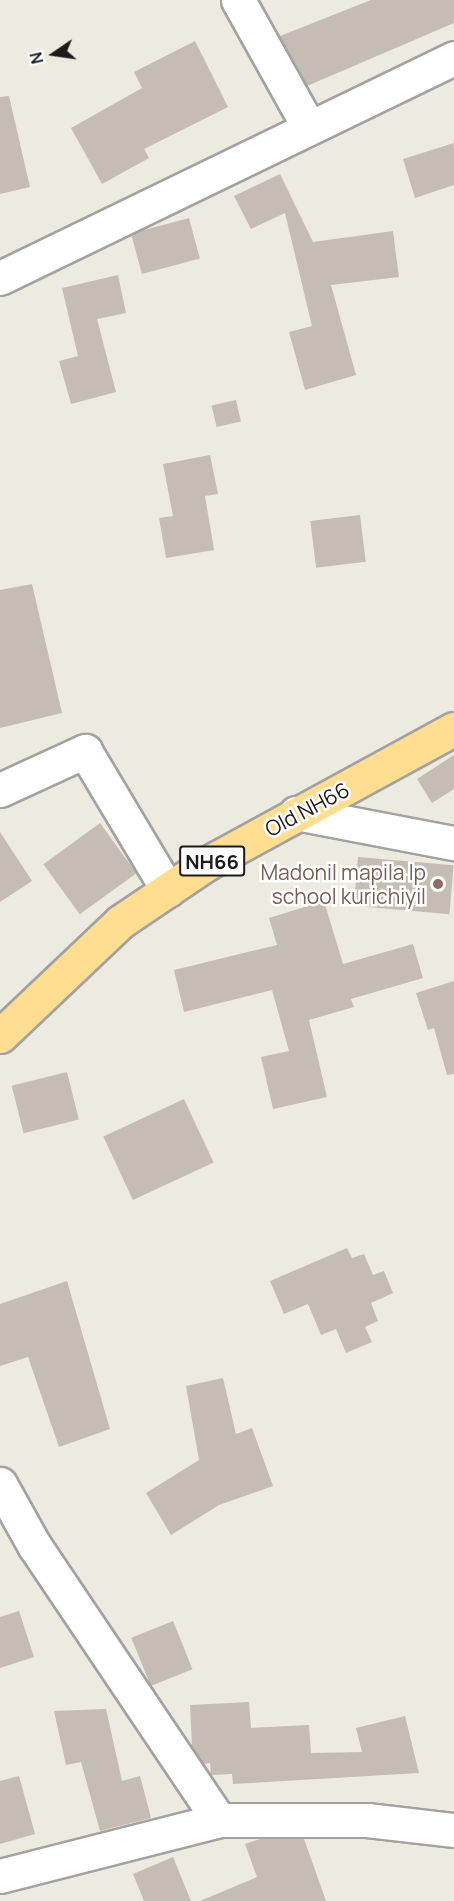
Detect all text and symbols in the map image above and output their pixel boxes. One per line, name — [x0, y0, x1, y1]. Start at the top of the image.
north arrow — [24, 24, 84, 84]
text: N — [24, 50, 48, 66]
street label: Old NH66 — [261, 776, 353, 842]
road number: NH66 — [179, 844, 245, 878]
place label: Madonil mapila lp school kurichiyil — [260, 859, 426, 909]
marker: Madonil mapila lp school kurichiyil — [431, 877, 445, 891]

